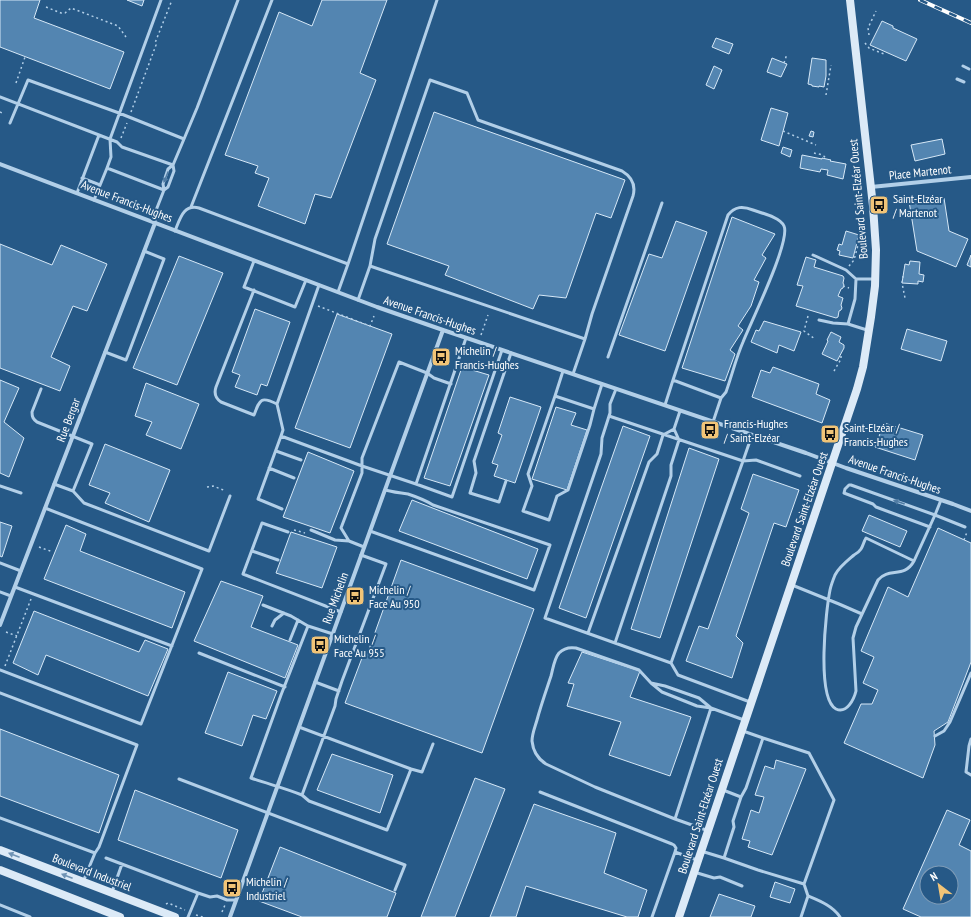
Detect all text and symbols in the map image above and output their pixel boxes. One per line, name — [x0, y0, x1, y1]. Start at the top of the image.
street label: Boulevard Saint-Elzéar Ouest — [845, 138, 871, 260]
street label: Place Martenot — [888, 161, 953, 183]
one-way arrow — [162, 171, 168, 183]
street label: Avenue Francis-Hughes — [79, 177, 175, 225]
place label: Saint-Elzéar / Martenot — [892, 191, 943, 220]
bus stop icon: Saint-Elzéar / Martenot — [868, 194, 890, 216]
street label: Avenue Francis-Hughes — [382, 292, 478, 338]
place label: Michelin / Francis-Hughes — [455, 343, 519, 372]
bus stop icon: Michelin / Francis-Hughes — [430, 346, 452, 368]
street label: Rue Bergar — [53, 395, 83, 444]
place label: Francis-Hughes / Saint-Elzéar — [723, 416, 788, 445]
bus stop icon: Francis-Hughes / Saint-Elzéar — [699, 419, 721, 441]
place label: Saint-Elzéar / Francis-Hughes — [844, 420, 908, 449]
bus stop icon: Saint-Elzéar / Francis-Hughes — [819, 423, 841, 445]
street label: Boulevard Saint-Elzéar Ouest — [777, 449, 831, 568]
street label: Avenue Francis-Hughes — [847, 451, 943, 497]
one-way arrow — [892, 499, 904, 505]
street label: Rue Michelin — [319, 570, 351, 626]
place label: Michelin / Face Au 950 — [369, 582, 420, 611]
bus stop icon: Michelin / Face Au 950 — [344, 585, 366, 607]
place label: Michelin / Face Au 955 — [334, 631, 385, 660]
bus stop icon: Michelin / Face Au 955 — [309, 634, 331, 656]
street label: Boulevard Saint-Elzéar Ouest — [674, 756, 726, 875]
street label: Boulevard Industriel — [50, 850, 134, 894]
one-way arrow — [7, 851, 19, 857]
north arrow — [919, 865, 959, 905]
text: N — [928, 869, 940, 884]
one-way arrow — [61, 872, 73, 878]
place label: Michelin / Industriel — [246, 874, 288, 903]
bus stop icon: Michelin / Industriel — [221, 877, 243, 899]

